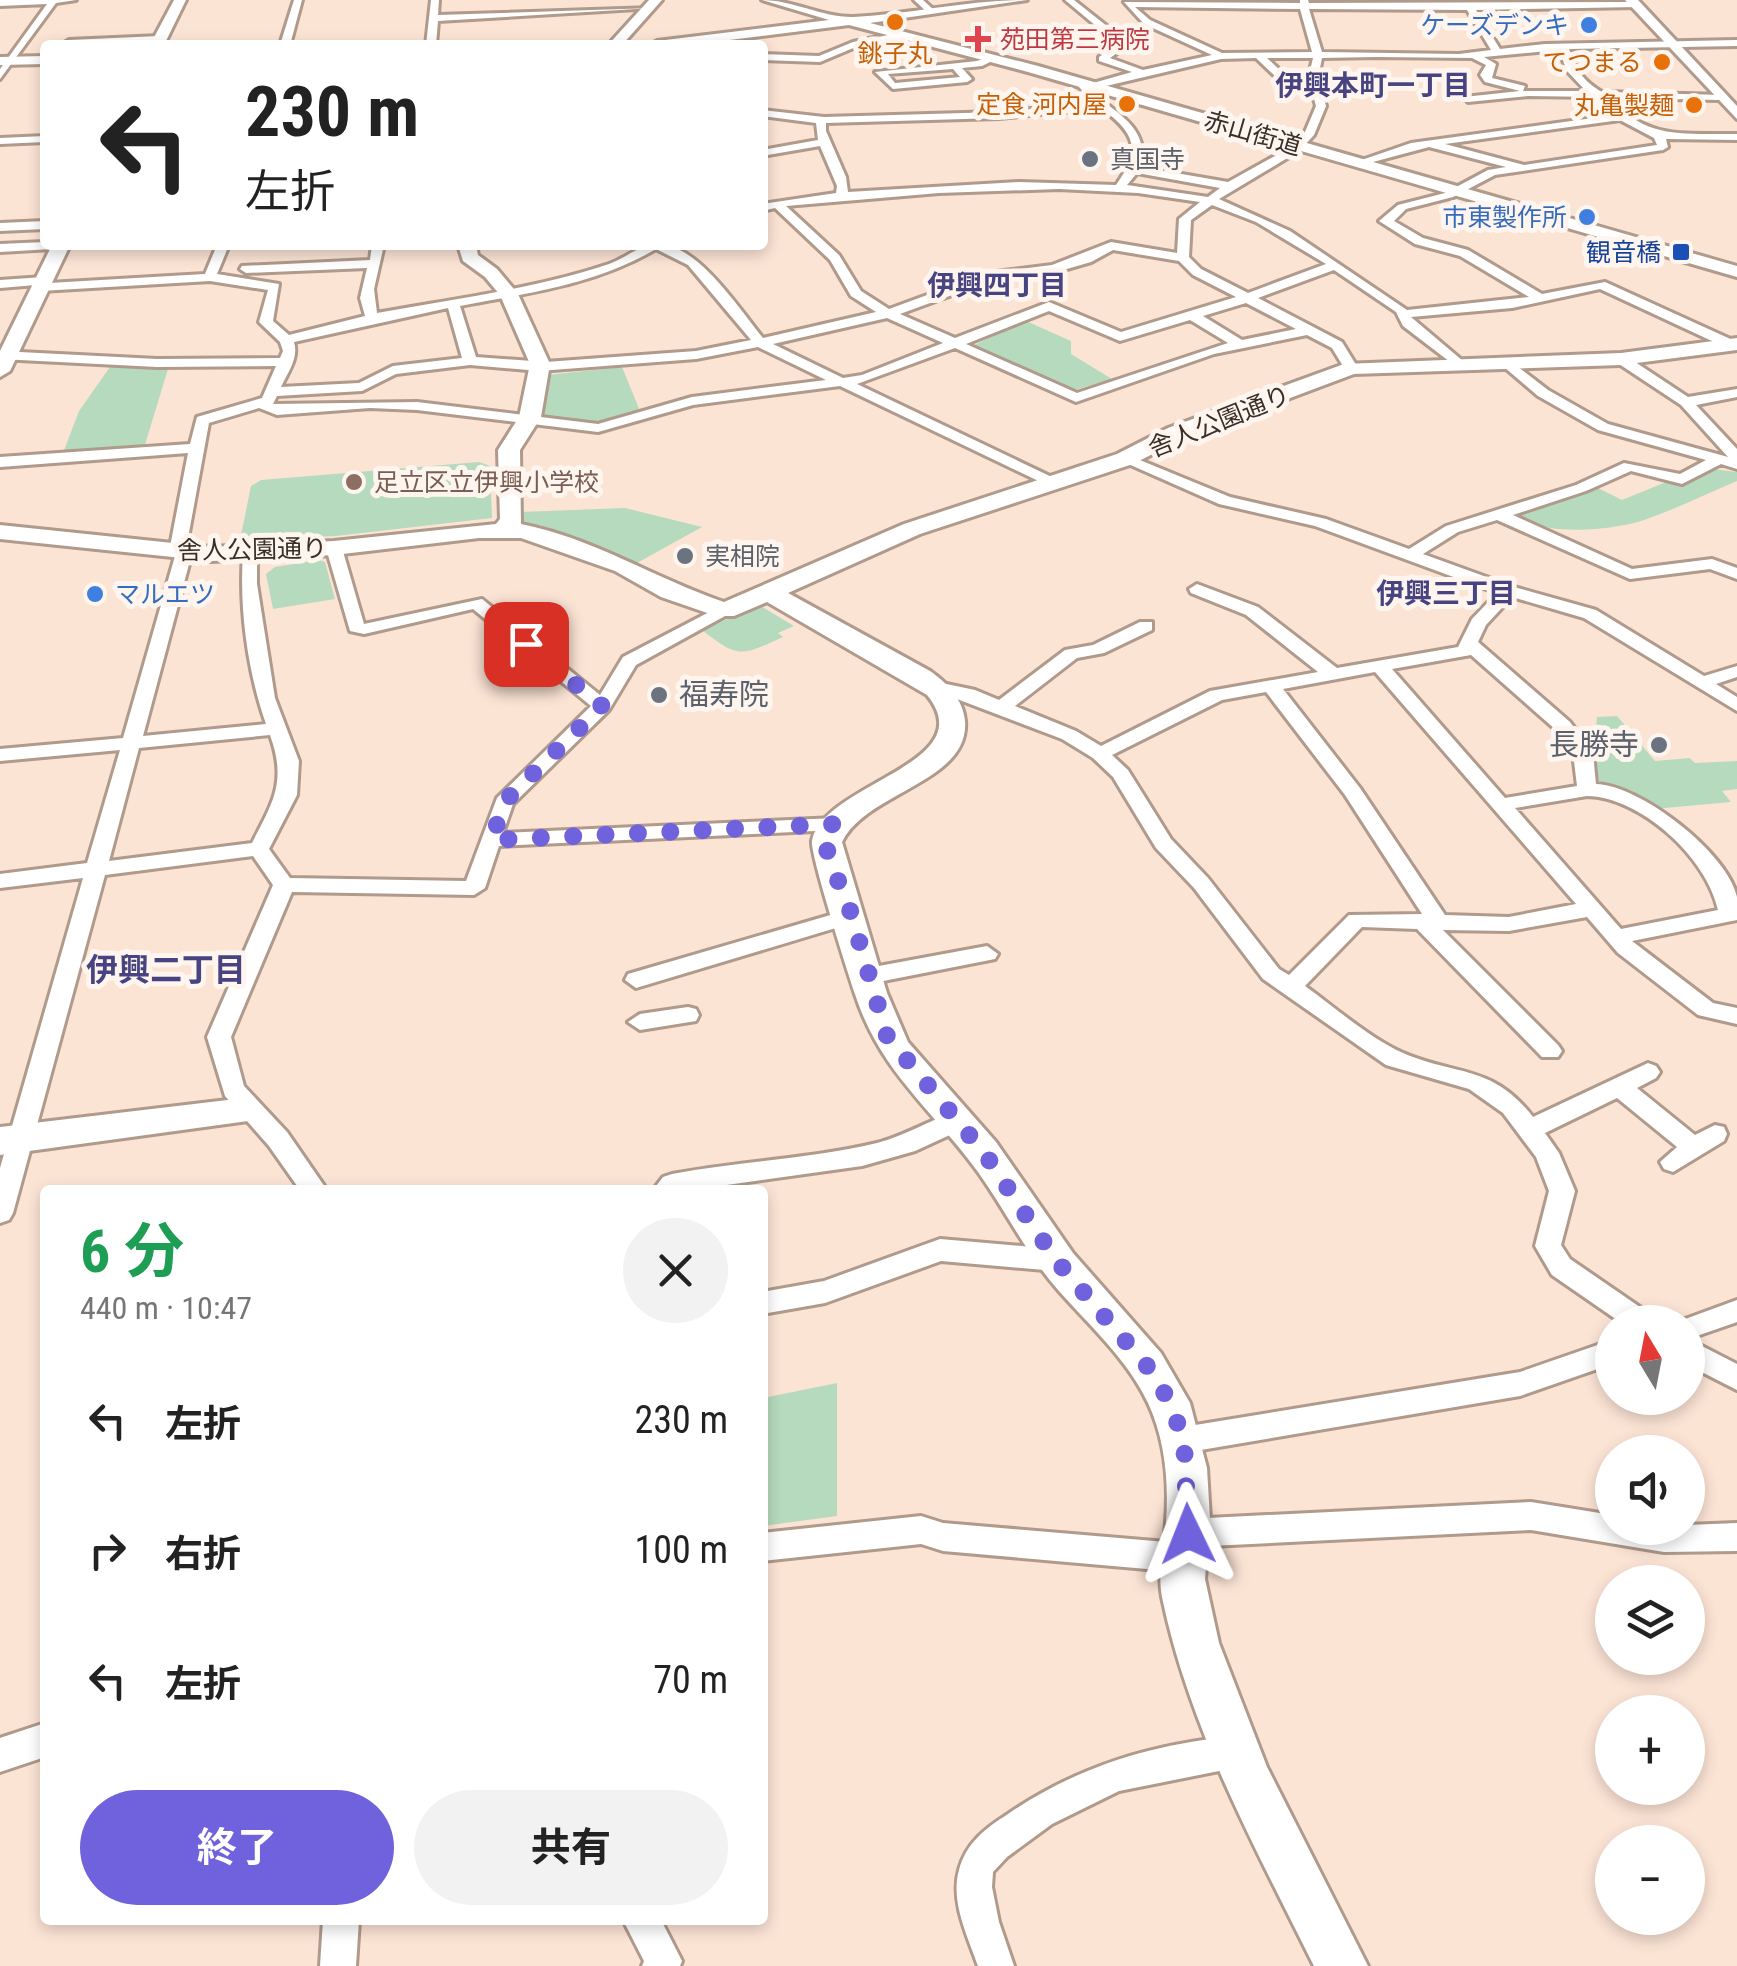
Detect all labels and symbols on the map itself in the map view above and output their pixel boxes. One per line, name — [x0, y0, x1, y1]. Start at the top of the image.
marker: 銚子丸 — [884, 11, 906, 33]
place label: ケーズデンキ — [1420, 11, 1569, 40]
marker: ケーズデンキ — [1578, 14, 1600, 36]
place label: 苑田第三病院 — [1000, 25, 1150, 54]
marker: 苑田第三病院 — [965, 26, 991, 52]
place label: 銚子丸 — [857, 39, 933, 68]
place label: てつまる — [1542, 48, 1642, 77]
marker: てつまる — [1651, 51, 1673, 73]
district label: 伊興本町一丁目 — [1275, 69, 1471, 102]
place label: 定食 河内屋 — [976, 90, 1107, 119]
place label: 丸亀製麺 — [1574, 91, 1674, 120]
marker: 定食 河内屋 — [1116, 93, 1138, 115]
marker: 丸亀製麺 — [1683, 94, 1705, 116]
street label: 赤山街道 — [1201, 106, 1305, 161]
place label: 真国寺 — [1110, 145, 1185, 174]
marker: 真国寺 — [1079, 148, 1101, 170]
place label: 市東製作所 — [1442, 203, 1567, 232]
marker: 市東製作所 — [1576, 206, 1598, 228]
place label: 観音橋 — [1586, 238, 1661, 267]
marker: 観音橋 — [1670, 241, 1692, 263]
district label: 伊興四丁目 — [927, 269, 1067, 302]
street label: 舎人公園通り — [1144, 380, 1294, 463]
place label: 足立区立伊興小学校 — [374, 468, 599, 497]
marker: 足立区立伊興小学校 — [343, 471, 365, 493]
street label: 舎人公園通り — [177, 534, 327, 565]
place label: 実相院 — [705, 542, 780, 571]
marker: 実相院 — [674, 545, 696, 567]
district label: 伊興三丁目 — [1376, 577, 1516, 610]
place label: マルエツ — [115, 580, 215, 609]
marker: マルエツ — [84, 583, 106, 605]
pin — [484, 602, 569, 687]
place label: 福寿院 — [679, 677, 769, 712]
marker: 福寿院 — [648, 684, 670, 706]
place label: 長勝寺 — [1549, 727, 1639, 762]
marker: 長勝寺 — [1648, 734, 1670, 756]
district label: 伊興二丁目 — [86, 951, 246, 989]
north arrow — [1595, 1305, 1705, 1415]
position arrow — [1136, 1482, 1240, 1586]

